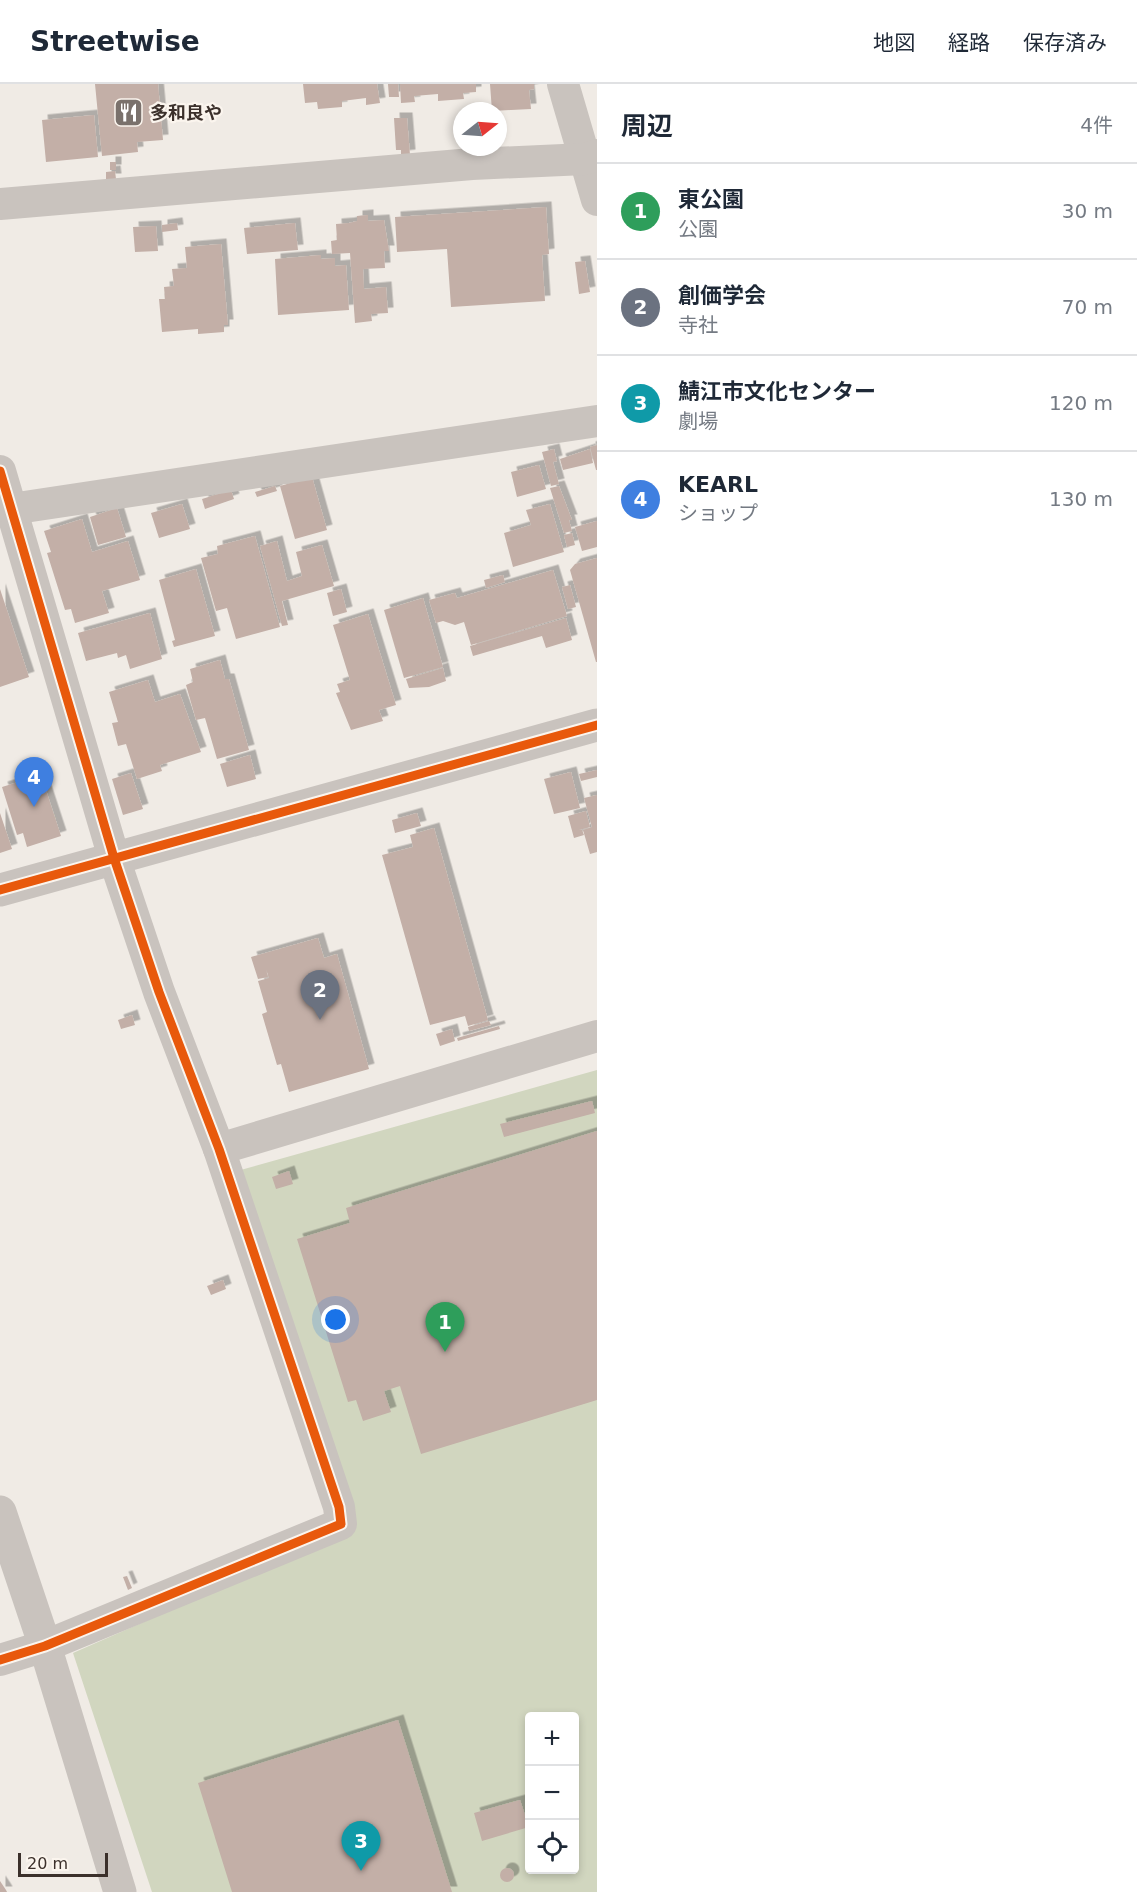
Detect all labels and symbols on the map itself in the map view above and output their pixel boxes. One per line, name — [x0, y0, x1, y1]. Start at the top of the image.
restaurant icon: 多和良や — [113, 96, 145, 128]
place label: 多和良や — [150, 102, 222, 123]
north arrow — [453, 102, 507, 156]
pin: 4 — [15, 758, 54, 807]
pin: 2 — [300, 970, 340, 1020]
pin: 1 — [426, 1302, 464, 1352]
your location — [321, 1305, 350, 1334]
pin: 3 — [342, 1822, 380, 1871]
scale bar — [18, 1850, 108, 1878]

